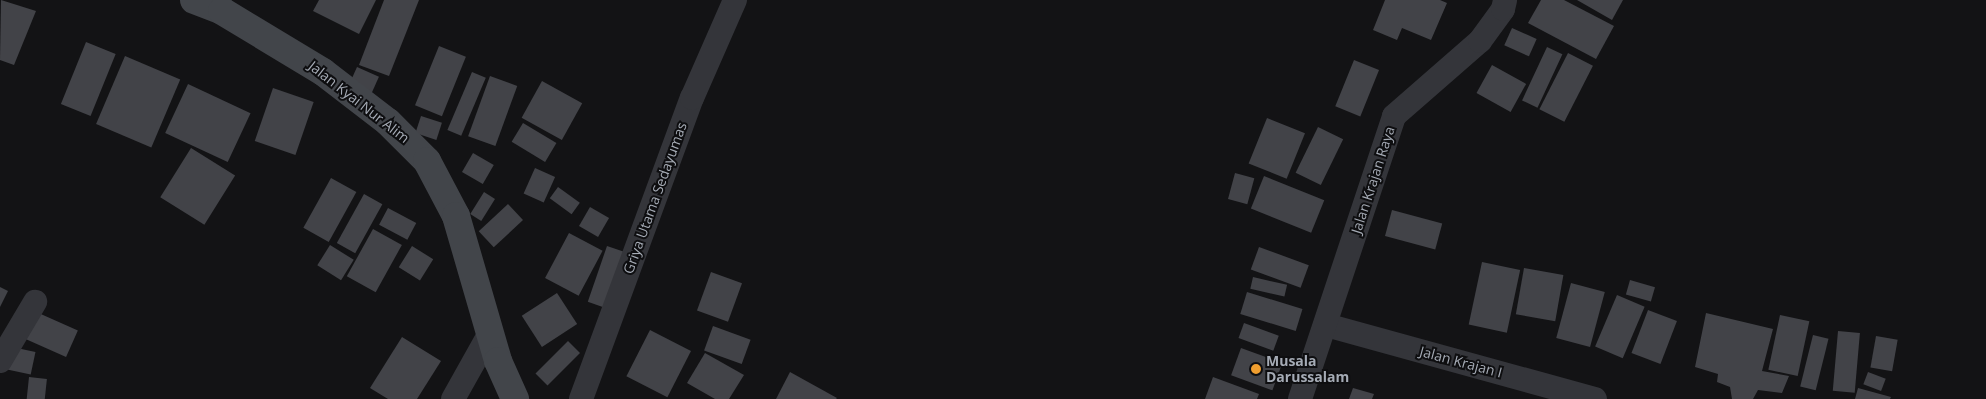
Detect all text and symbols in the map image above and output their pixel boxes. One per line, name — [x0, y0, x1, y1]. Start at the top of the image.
street label: Jalan Kyai Nur Alim — [305, 58, 413, 146]
street label: Griya Utama Sedayumas — [620, 120, 690, 276]
street label: Jalan Krajan Raya — [1348, 124, 1398, 236]
street label: Jalan Krajan I — [1418, 343, 1504, 381]
place label: Musala Darussalam — [1266, 353, 1349, 386]
marker: Musala Darussalam — [1250, 363, 1262, 375]

